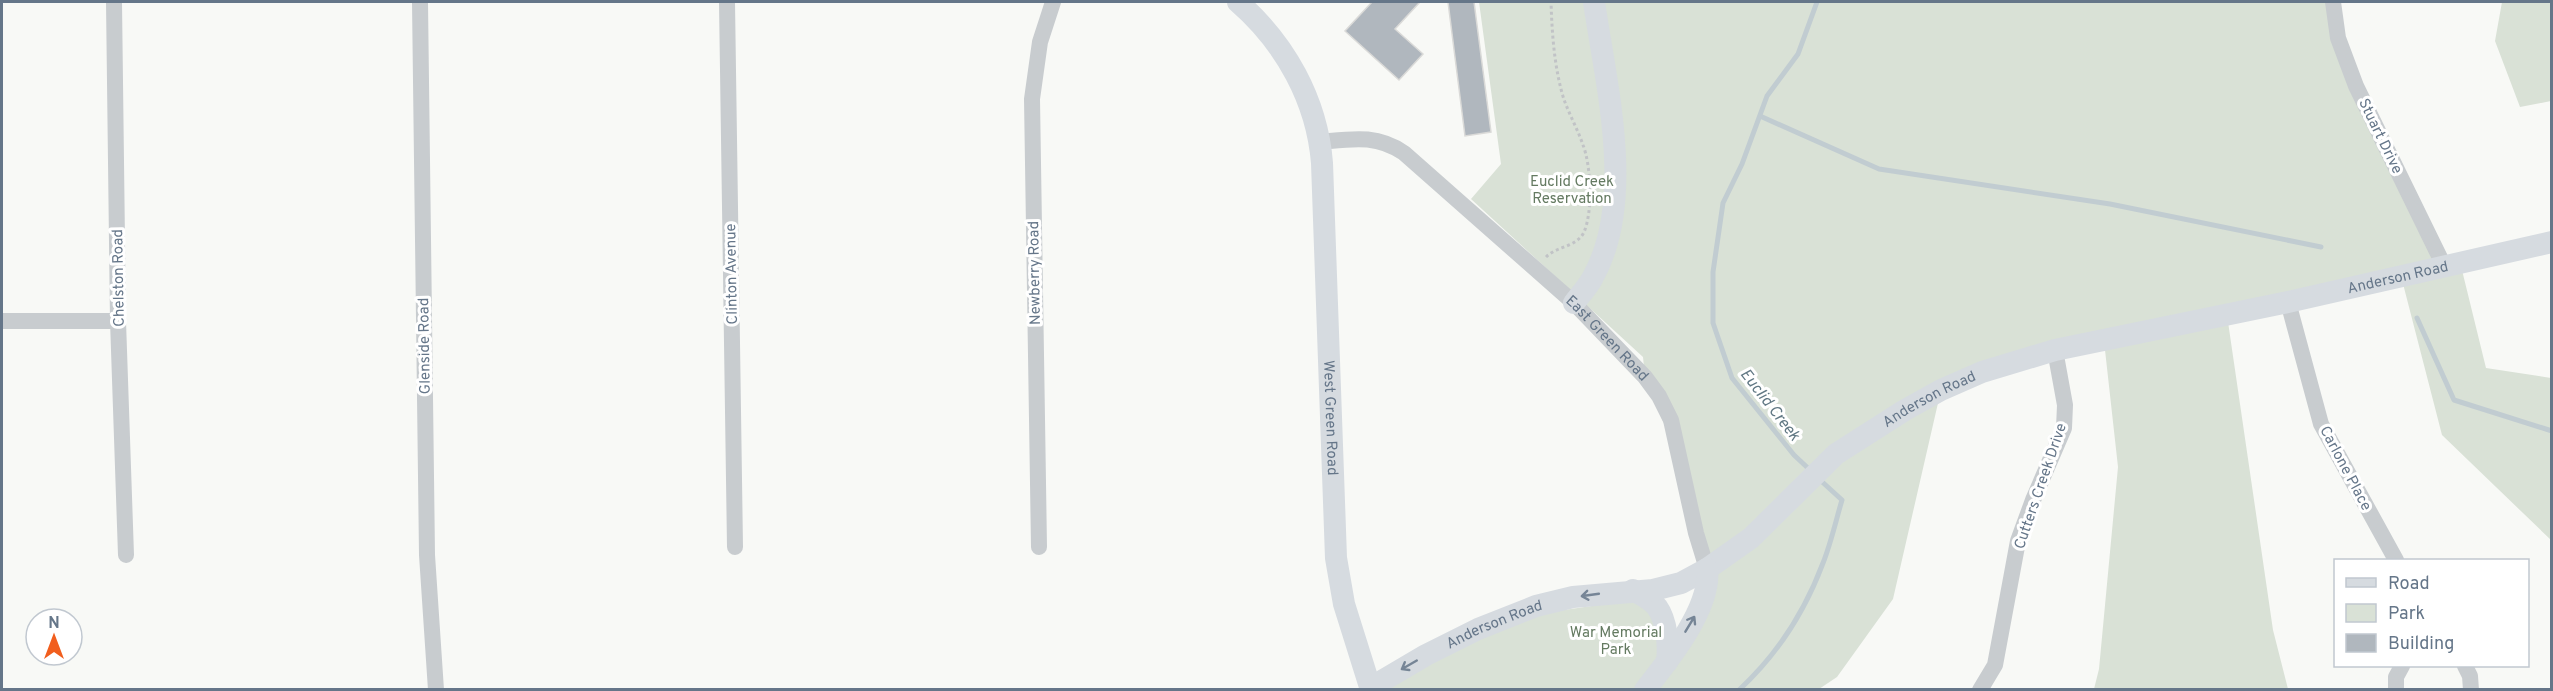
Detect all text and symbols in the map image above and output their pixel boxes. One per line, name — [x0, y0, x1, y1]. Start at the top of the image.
street label: Stuart Drive — [2353, 96, 2406, 177]
park label: Euclid Creek Reservation — [1530, 173, 1614, 209]
street label: Newberry Road — [1025, 221, 1046, 325]
street label: Clinton Avenue — [722, 223, 743, 325]
street label: Chelston Road — [109, 229, 130, 327]
street label: Anderson Road — [2346, 258, 2450, 299]
street label: East Green Road — [1561, 292, 1652, 386]
street label: Glenside Road — [415, 298, 436, 394]
street label: West Green Road — [1318, 360, 1341, 476]
water label: Euclid Creek — [1735, 365, 1804, 446]
street label: Anderson Road — [1880, 368, 1979, 433]
street label: Cutters Creek Drive — [2011, 421, 2072, 552]
street label: Carlone Place — [2314, 423, 2375, 514]
legend — [2334, 559, 2529, 667]
text: Road — [2388, 573, 2430, 596]
one-way arrow — [1581, 589, 1600, 600]
street label: Anderson Road — [1443, 597, 1544, 654]
text: Park — [2388, 603, 2425, 626]
north arrow — [24, 607, 84, 667]
text: N — [48, 614, 60, 634]
one-way arrow — [1684, 616, 1696, 633]
park label: War Memorial Park — [1570, 624, 1662, 660]
text: Building — [2388, 633, 2454, 656]
one-way arrow — [1401, 659, 1418, 671]

